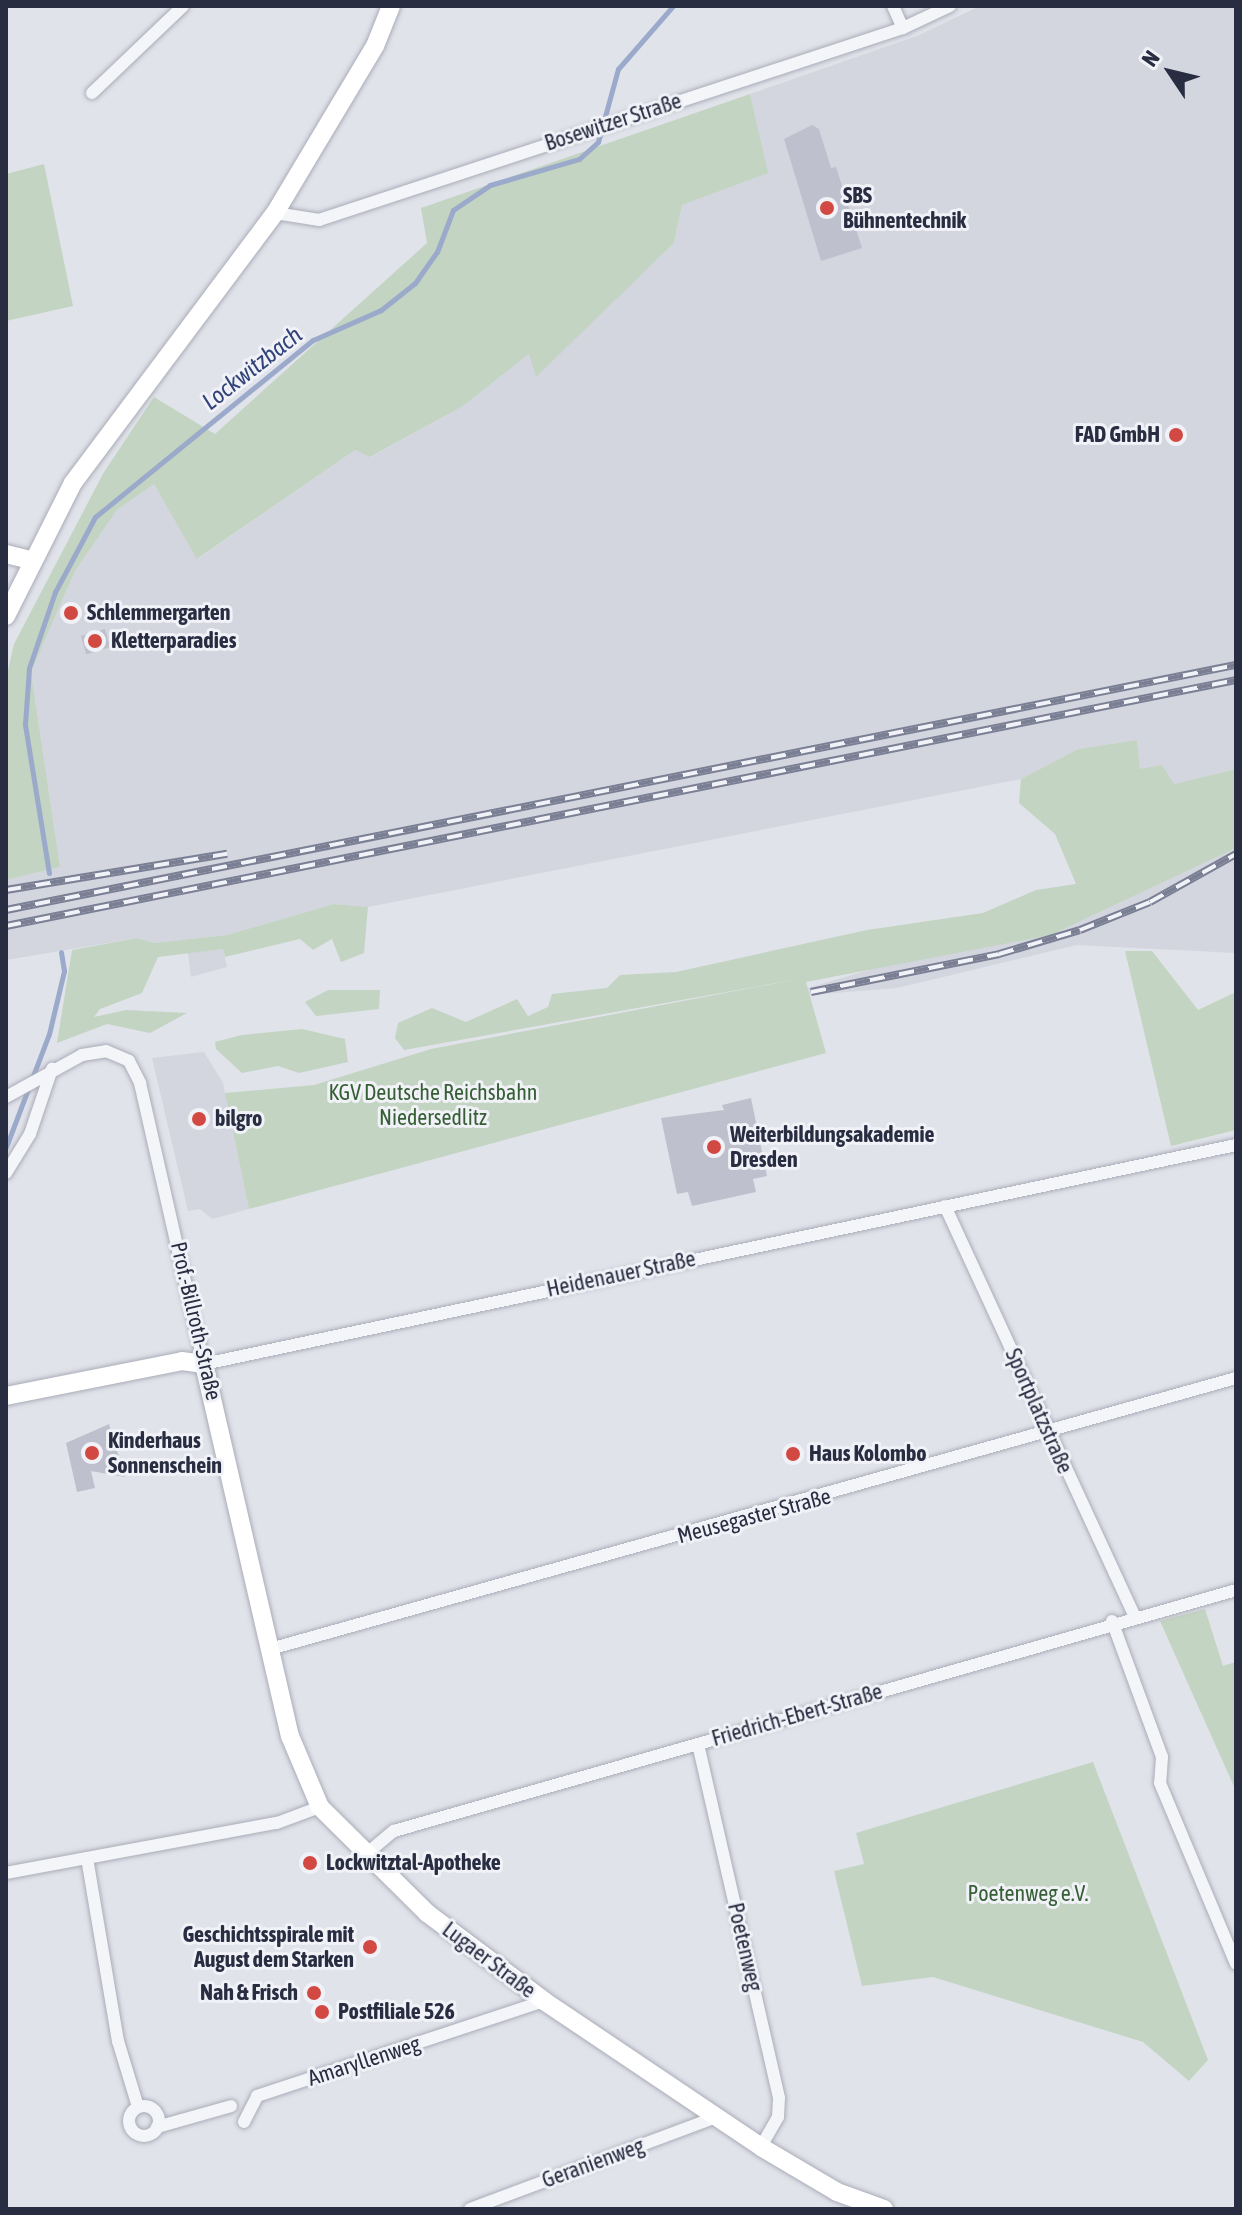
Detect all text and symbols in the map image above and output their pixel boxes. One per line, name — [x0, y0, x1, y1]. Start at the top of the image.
north arrow — [1130, 32, 1210, 112]
text: N — [1136, 45, 1165, 71]
street label: Bosewitzer Straße — [541, 87, 685, 157]
place label: SBS Bühnentechnik — [843, 182, 966, 234]
marker: SBS Bühnentechnik — [818, 199, 836, 217]
water label: Lockwitzbach — [196, 320, 308, 416]
place label: FAD GmbH — [1075, 422, 1160, 448]
marker: FAD GmbH — [1167, 426, 1185, 444]
place label: Schlemmergarten — [87, 600, 230, 626]
marker: Schlemmergarten — [62, 604, 80, 622]
place label: Kletterparadies — [111, 628, 236, 654]
marker: Kletterparadies — [86, 632, 104, 650]
park label: KGV Deutsche Reichsbahn Niedersedlitz — [328, 1079, 538, 1130]
place label: bilgro — [215, 1106, 262, 1132]
marker: bilgro — [190, 1110, 208, 1128]
place label: Weiterbildungsakademie Dresden — [730, 1121, 934, 1172]
marker: Weiterbildungsakademie Dresden — [705, 1138, 723, 1156]
street label: Prof.-Billroth-Straße — [165, 1239, 227, 1403]
street label: Heidenauer Straße — [544, 1245, 698, 1303]
street label: Sportplatzstraße — [1000, 1344, 1078, 1478]
place label: Kinderhaus Sonnenschein — [108, 1427, 222, 1478]
place label: Haus Kolombo — [809, 1441, 927, 1467]
marker: Kinderhaus Sonnenschein — [83, 1444, 101, 1462]
marker: Haus Kolombo — [784, 1445, 802, 1463]
street label: Meusegaster Straße — [674, 1483, 834, 1549]
street label: Friedrich-Ebert-Straße — [709, 1678, 885, 1752]
place label: Lockwitztal-Apotheke — [326, 1850, 501, 1876]
marker: Lockwitztal-Apotheke — [301, 1854, 319, 1872]
park label: Poetenweg e.V. — [968, 1881, 1088, 1907]
street label: Poetenweg — [722, 1900, 768, 1994]
street label: Lugaer Straße — [437, 1916, 541, 2004]
place label: Geschichtsspirale mit August dem Starken — [182, 1921, 354, 1972]
marker: Geschichtsspirale mit August dem Starken — [361, 1938, 379, 1956]
place label: Nah & Frisch — [200, 1980, 298, 2006]
marker: Nah & Frisch — [305, 1984, 323, 2002]
place label: Postfiliale 526 — [338, 1999, 455, 2025]
marker: Postfiliale 526 — [313, 2003, 331, 2021]
street label: Amaryllenweg — [304, 2030, 424, 2092]
street label: Geranienweg — [538, 2132, 648, 2194]

